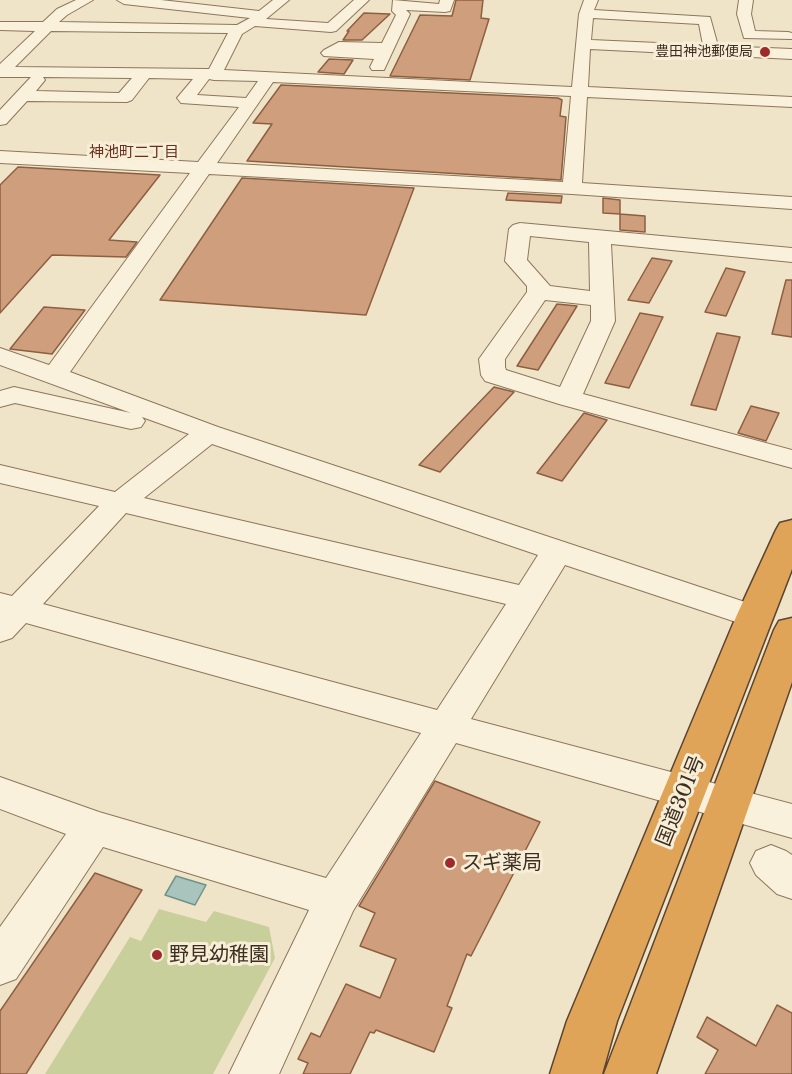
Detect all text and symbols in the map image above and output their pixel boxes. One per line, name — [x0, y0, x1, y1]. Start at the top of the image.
place label: 豊田神池郵便局 — [655, 44, 753, 60]
marker: 豊田神池郵便局 — [758, 45, 772, 59]
district label: 神池町二丁目 — [89, 144, 179, 162]
street label: 国道301号 — [652, 752, 710, 850]
place label: スギ薬局 — [462, 851, 542, 875]
marker: スギ薬局 — [443, 856, 457, 870]
place label: 野見幼稚園 — [169, 943, 269, 967]
marker: 野見幼稚園 — [150, 948, 164, 962]

